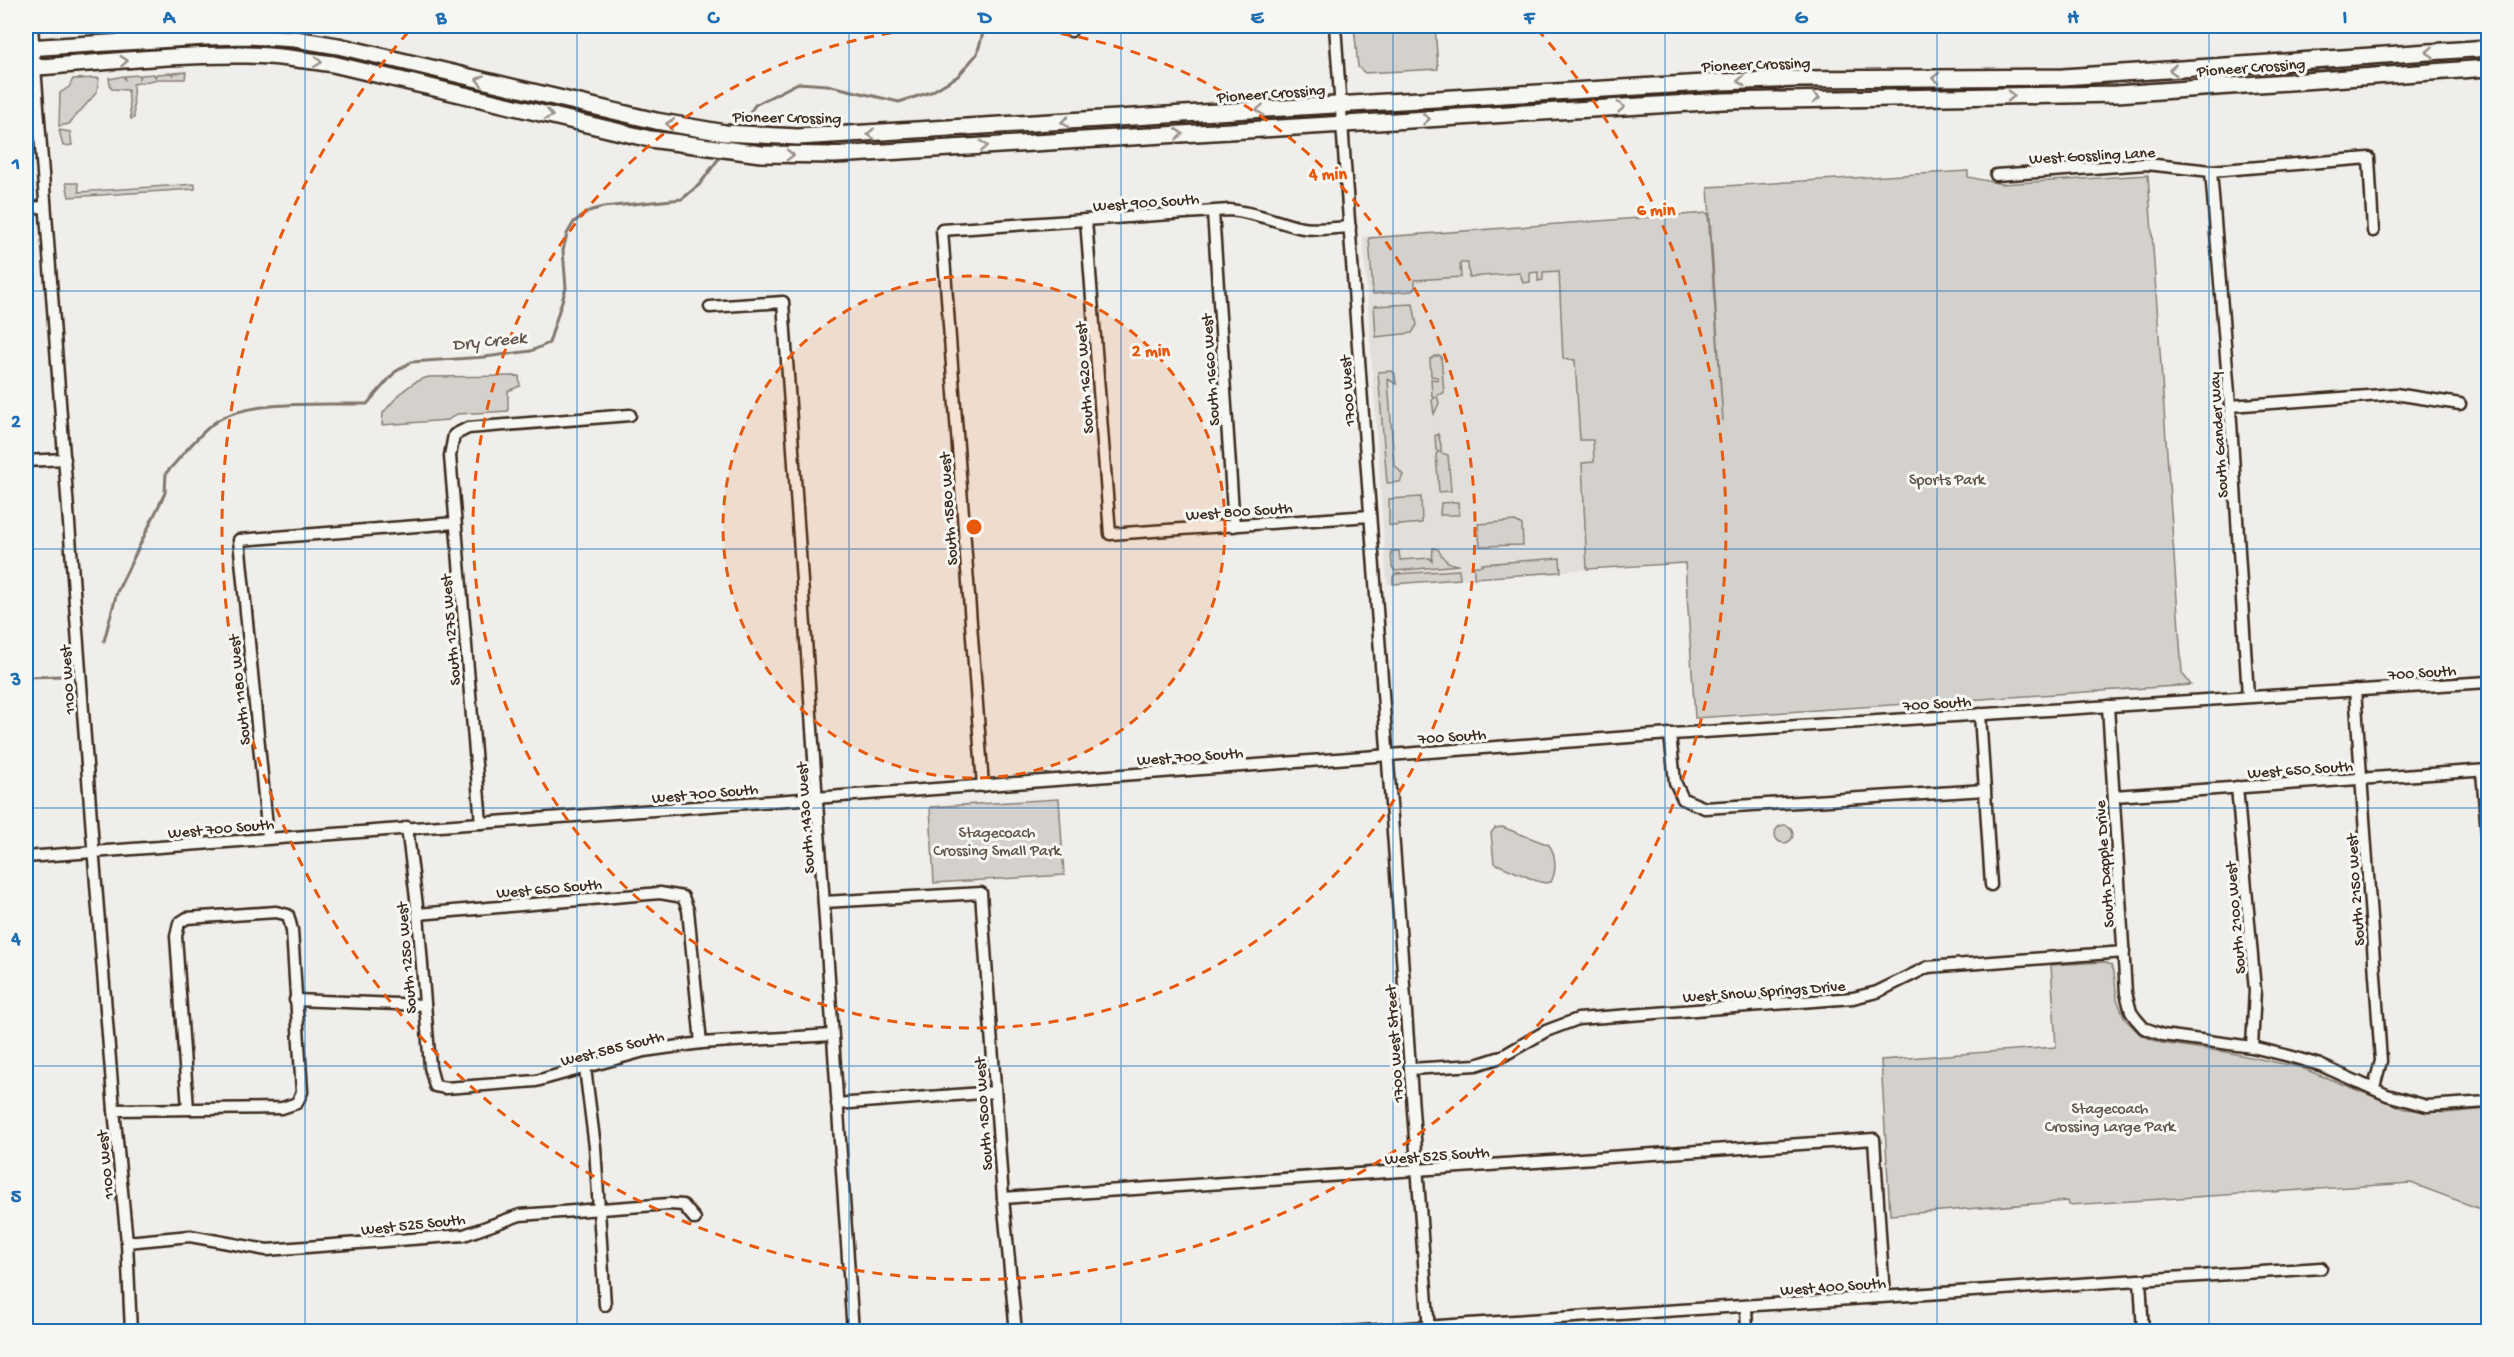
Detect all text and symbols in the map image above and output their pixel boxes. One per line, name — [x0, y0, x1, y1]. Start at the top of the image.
text: A — [162, 8, 177, 31]
text: B — [435, 8, 447, 31]
text: C — [707, 8, 721, 31]
text: D — [976, 8, 992, 31]
text: E — [1251, 8, 1265, 31]
text: F — [1523, 8, 1536, 31]
text: G — [1795, 8, 1809, 31]
text: H — [2067, 8, 2079, 31]
text: I — [2343, 8, 2348, 31]
one-way arrow — [2426, 46, 2435, 59]
one-way arrow — [119, 55, 128, 68]
one-way arrow — [314, 55, 323, 67]
street label: Pioneer Crossing — [1700, 55, 1811, 78]
street label: Pioneer Crossing — [2195, 56, 2306, 83]
one-way arrow — [2168, 63, 2177, 76]
one-way arrow — [1931, 72, 1940, 84]
one-way arrow — [475, 74, 485, 87]
one-way arrow — [1736, 75, 1745, 88]
street label: Pioneer Crossing — [1215, 82, 1326, 109]
one-way arrow — [2006, 90, 2015, 102]
one-way arrow — [1811, 92, 1820, 104]
one-way arrow — [1617, 100, 1626, 113]
one-way arrow — [1255, 104, 1264, 117]
one-way arrow — [544, 107, 554, 120]
street label: Pioneer Crossing — [731, 109, 841, 130]
one-way arrow — [1422, 112, 1431, 125]
one-way arrow — [1061, 116, 1070, 129]
one-way arrow — [665, 118, 675, 131]
one-way arrow — [866, 128, 875, 141]
one-way arrow — [1174, 128, 1183, 141]
one-way arrow — [980, 139, 989, 152]
street label: West Gossling Lane — [2029, 145, 2156, 170]
one-way arrow — [785, 148, 794, 161]
text: 1 — [11, 154, 20, 177]
text: 4 min — [1308, 165, 1347, 186]
street label: West 900 South — [1093, 191, 1200, 218]
text: 6 min — [1637, 201, 1676, 222]
street label: South 1660 West — [1199, 312, 1226, 426]
street label: South 1620 West — [1073, 320, 1100, 434]
water label: Dry Creek — [451, 328, 529, 357]
text: 2 min — [1132, 342, 1171, 363]
street label: 1700 West — [1337, 353, 1362, 428]
street label: South Gander Way — [2207, 371, 2234, 498]
text: 2 — [11, 412, 21, 435]
street label: South 1580 West — [937, 450, 964, 566]
park label: Sports Park — [1909, 472, 1987, 491]
street label: West 800 South — [1185, 500, 1294, 527]
centre of rings — [964, 517, 984, 537]
street label: South 1275 West — [438, 572, 467, 686]
street label: South 1180 West — [226, 632, 257, 746]
street label: 1100 West — [58, 643, 81, 716]
street label: 700 South — [2386, 663, 2458, 686]
text: 3 — [10, 670, 21, 693]
street label: 700 South — [1901, 694, 1973, 717]
street label: 700 South — [1416, 727, 1488, 750]
street label: West 700 South — [1136, 745, 1245, 772]
street label: West 650 South — [2247, 758, 2354, 785]
street label: South 1430 West — [794, 760, 821, 874]
street label: West 700 South — [651, 781, 760, 810]
street label: South Dapple Drive — [2093, 799, 2120, 928]
street label: West 700 South — [167, 816, 276, 845]
park label: Stagecoach Crossing Small Park — [933, 825, 1063, 862]
street label: South 2150 West — [2344, 832, 2371, 946]
street label: South 2100 West — [2223, 859, 2252, 975]
street label: West 650 South — [496, 876, 603, 905]
street label: South 1250 West — [394, 900, 423, 1014]
text: 4 — [10, 929, 21, 952]
street label: West Snow Springs Drive — [1682, 978, 1847, 1009]
street label: 1700 West Street — [1383, 983, 1410, 1104]
street label: West 585 South — [559, 1028, 667, 1072]
street label: South 1500 West — [972, 1055, 999, 1171]
park label: Stagecoach Crossing Large Park — [2045, 1101, 2177, 1138]
street label: 1100 West — [94, 1128, 121, 1201]
street label: West 525 South — [1384, 1144, 1491, 1171]
text: 5 — [11, 1187, 22, 1210]
street label: West 525 South — [360, 1212, 467, 1241]
street label: West 400 South — [1780, 1275, 1887, 1302]

